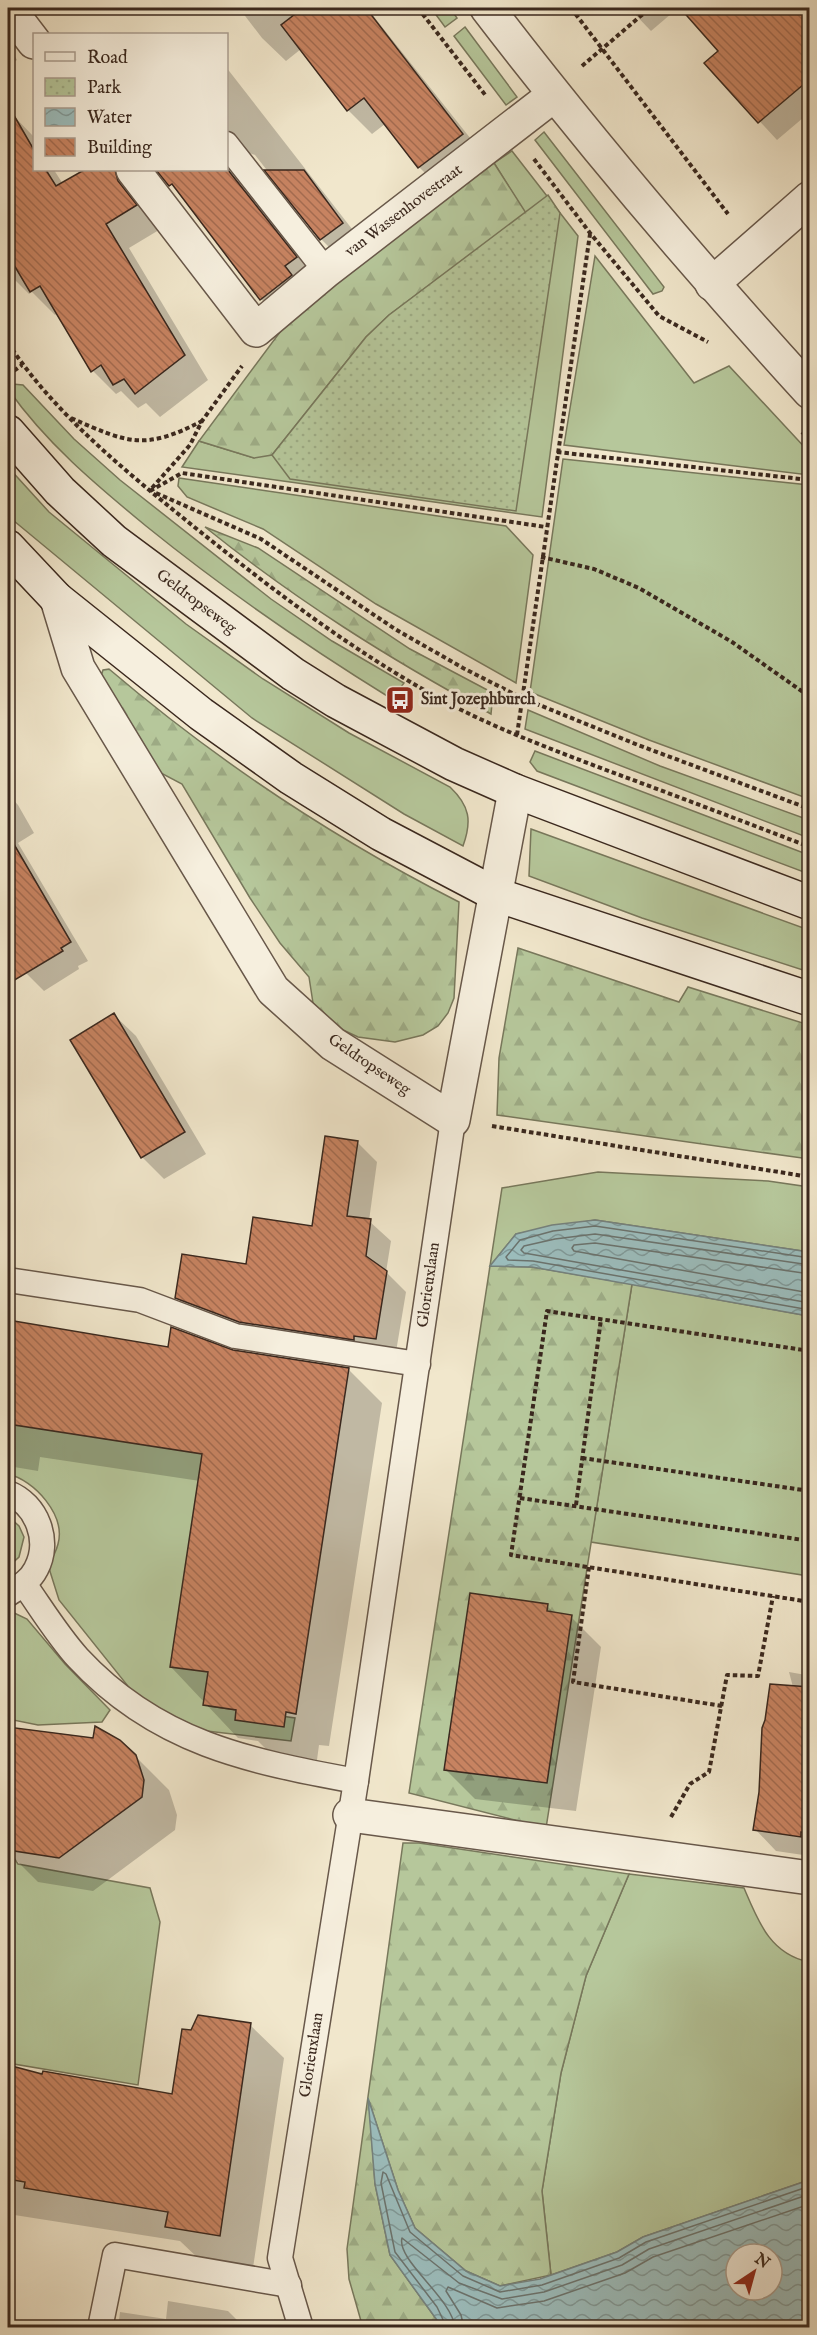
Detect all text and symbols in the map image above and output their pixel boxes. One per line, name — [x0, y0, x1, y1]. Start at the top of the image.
legend — [33, 33, 228, 171]
text: Road — [87, 47, 128, 70]
text: Park — [87, 77, 122, 100]
text: Water — [87, 107, 132, 130]
text: Building — [87, 137, 152, 160]
street label: van Wassenhovestraat — [341, 160, 467, 262]
street label: Geldropseweg — [152, 565, 240, 639]
bus stop icon: Sint Jozephburch — [384, 684, 416, 716]
place label: Sint Jozephburch — [421, 690, 536, 710]
street label: Geldropseweg — [324, 1030, 414, 1100]
street label: Glorieuxlaan — [413, 1241, 445, 1329]
street label: Glorieuxlaan — [295, 2011, 329, 2099]
north arrow — [724, 2242, 784, 2302]
text: N — [749, 2249, 773, 2274]

